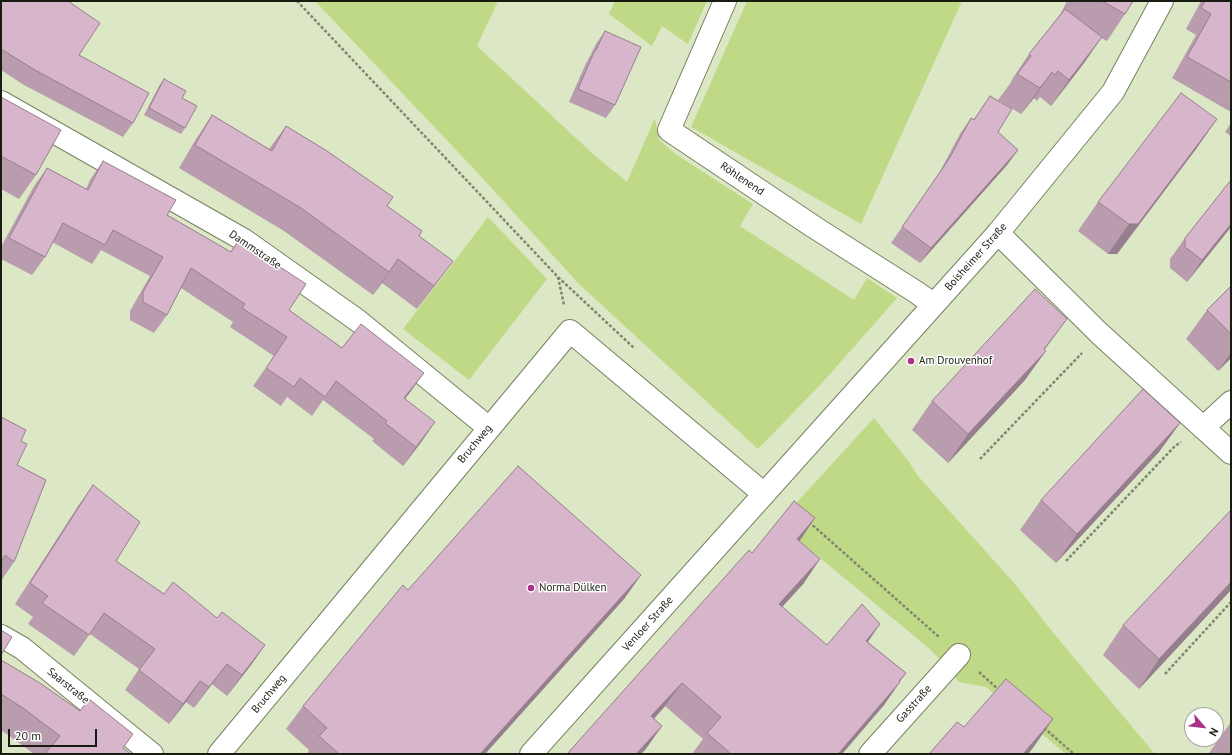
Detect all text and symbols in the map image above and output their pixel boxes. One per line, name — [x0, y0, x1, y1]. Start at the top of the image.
street label: Röhlenend — [717, 159, 767, 199]
street label: Boisheimer Straße — [942, 220, 1010, 294]
street label: Dammstraße — [226, 228, 284, 272]
place label: Am Drouvenhof — [919, 354, 992, 368]
marker: Am Drouvenhof — [906, 356, 916, 366]
street label: Bruchweg — [455, 422, 495, 466]
place label: Norma Dülken — [539, 581, 606, 595]
marker: Norma Dülken — [526, 583, 536, 593]
street label: Venloer Straße — [620, 594, 676, 654]
street label: Saarstraße — [44, 665, 92, 707]
street label: Bruchweg — [249, 672, 289, 716]
street label: Gasstraße — [894, 682, 934, 726]
north arrow — [1184, 707, 1224, 747]
scale bar — [10, 721, 99, 747]
text: N — [1206, 726, 1222, 739]
text: 20 m — [15, 728, 41, 743]

